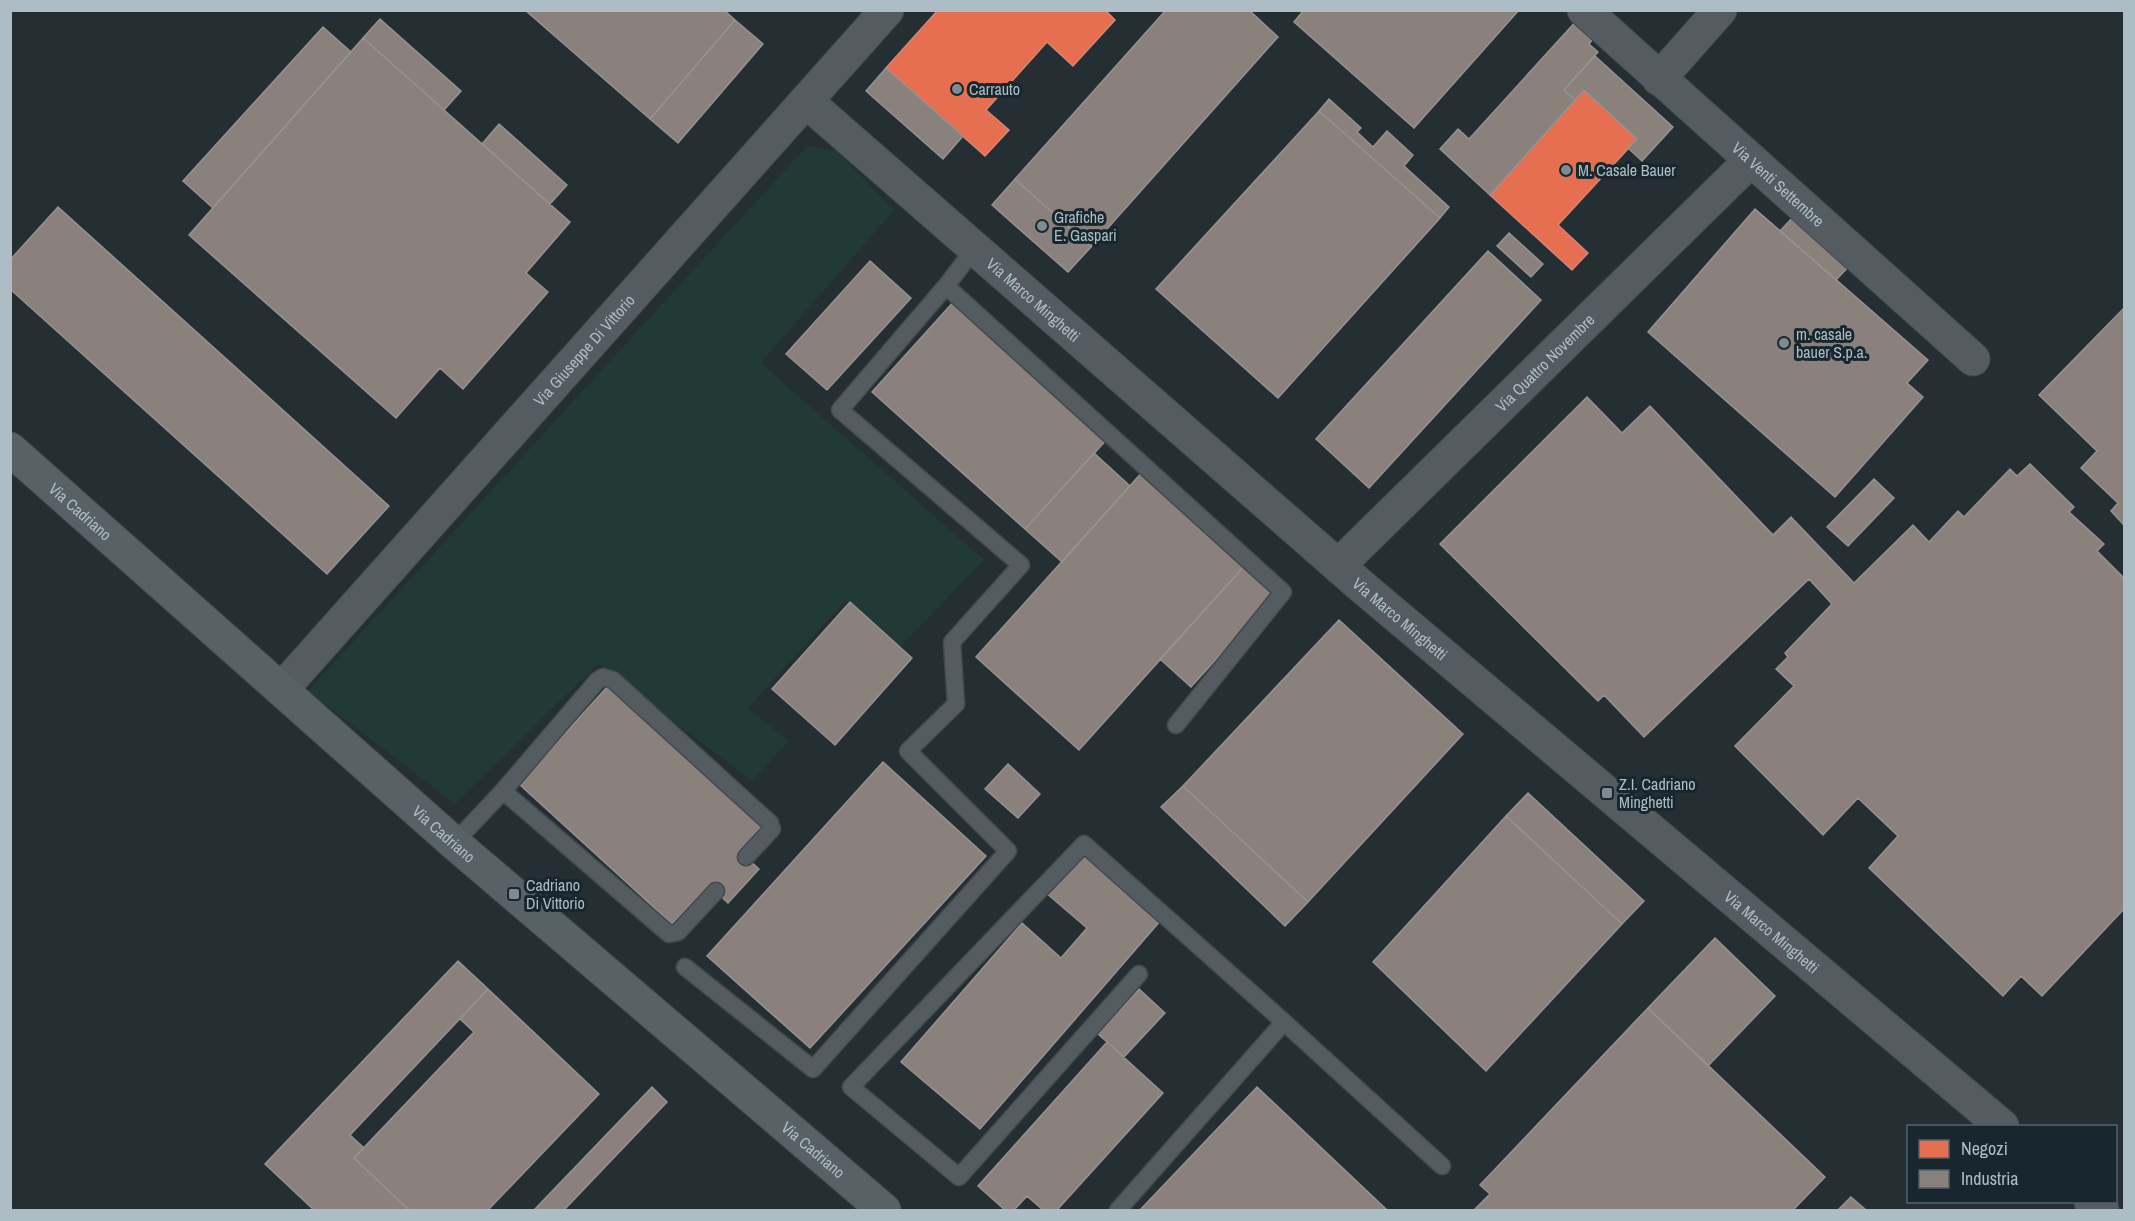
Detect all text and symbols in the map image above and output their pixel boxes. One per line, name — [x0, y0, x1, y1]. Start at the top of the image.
place label: Carrauto — [969, 78, 1020, 100]
marker: Carrauto — [950, 82, 964, 96]
street label: Via Venti Settembre — [1727, 137, 1829, 232]
place label: M. Casale Bauer — [1578, 159, 1676, 181]
marker: M. Casale Bauer — [1559, 163, 1573, 177]
place label: Grafiche E. Gaspari — [1054, 206, 1117, 246]
marker: Grafiche E. Gaspari — [1035, 219, 1049, 233]
street label: Via Marco Minghetti — [982, 253, 1085, 347]
street label: Via Giuseppe Di Vittorio — [528, 289, 640, 411]
street label: Via Quattro Novembre — [1490, 309, 1599, 417]
place label: m. casale bauer S.p.a. — [1796, 323, 1868, 363]
marker: m. casale bauer S.p.a. — [1777, 336, 1791, 350]
street label: Via Cadriano — [44, 478, 116, 545]
street label: Via Marco Minghetti — [1348, 572, 1452, 665]
place label: Z.I. Cadriano Minghetti — [1619, 773, 1696, 813]
marker: Z.I. Cadriano Minghetti — [1600, 786, 1614, 800]
street label: Via Cadriano — [408, 800, 480, 868]
place label: Cadriano Di Vittorio — [526, 874, 585, 914]
street label: Via Marco Minghetti — [1719, 885, 1824, 978]
marker: Cadriano Di Vittorio — [507, 887, 521, 901]
street label: Via Cadriano — [777, 1116, 850, 1183]
legend — [1907, 1125, 2117, 1203]
text: Negozi — [1961, 1136, 2008, 1161]
text: Industria — [1961, 1166, 2018, 1191]

